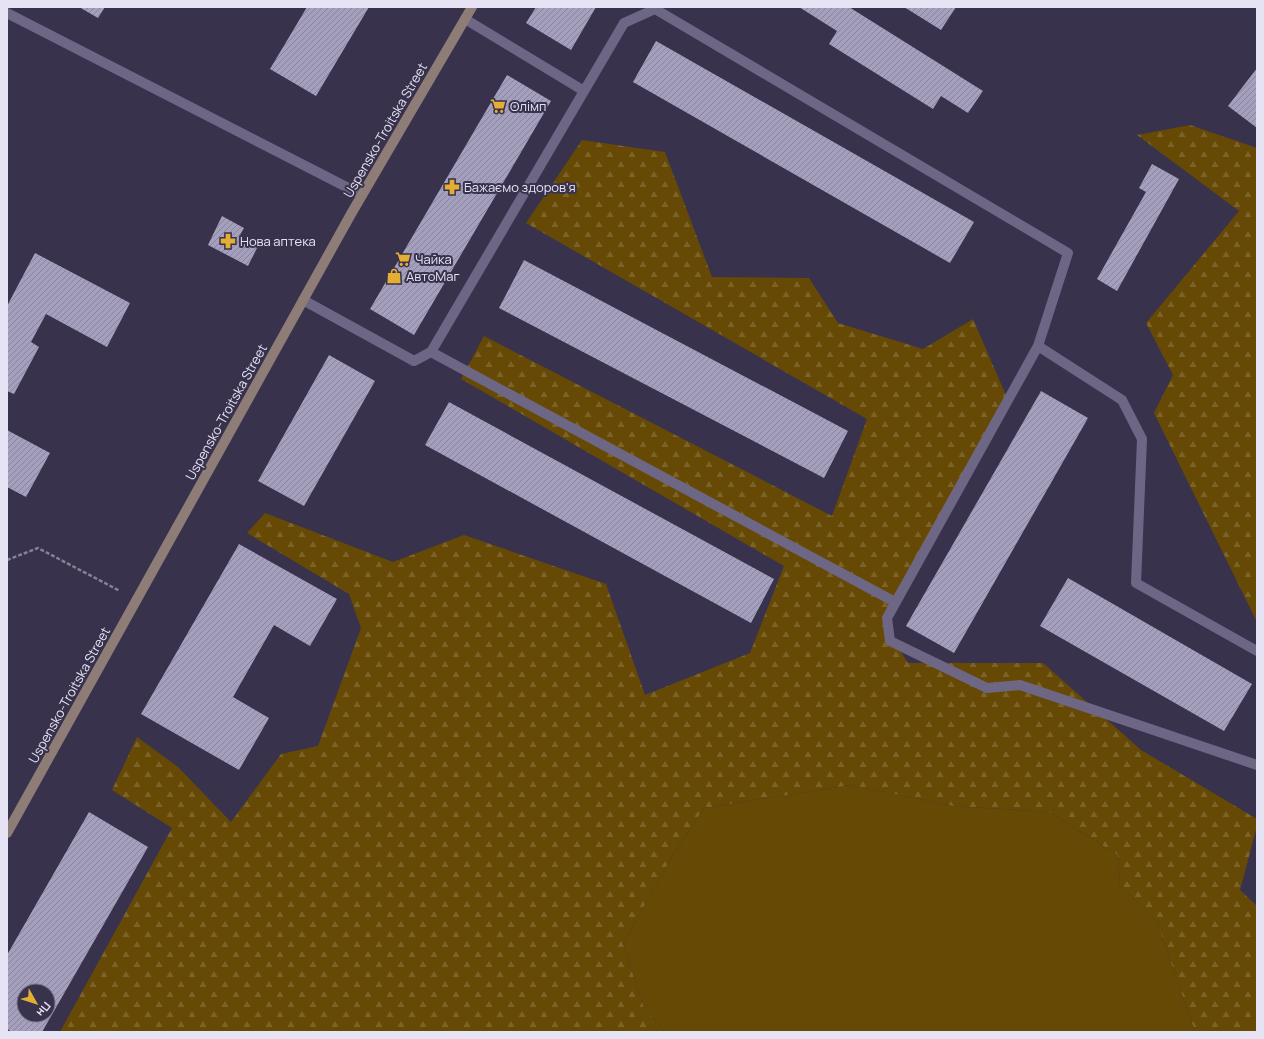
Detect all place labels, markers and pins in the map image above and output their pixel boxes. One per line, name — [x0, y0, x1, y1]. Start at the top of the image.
supermarket icon: Олімп — [489, 97, 507, 115]
place label: Олімп — [510, 97, 546, 115]
pharmacy icon: Бажаємо здоров'я — [443, 178, 461, 196]
place label: Бажаємо здоров'я — [464, 178, 576, 196]
pharmacy icon: Нова аптека — [219, 232, 237, 250]
place label: Нова аптека — [240, 232, 316, 250]
supermarket icon: Чайка — [394, 250, 412, 268]
place label: Чайка — [415, 250, 452, 268]
shop icon: АвтоМаг — [385, 267, 403, 285]
place label: АвтоМаг — [406, 267, 460, 285]

